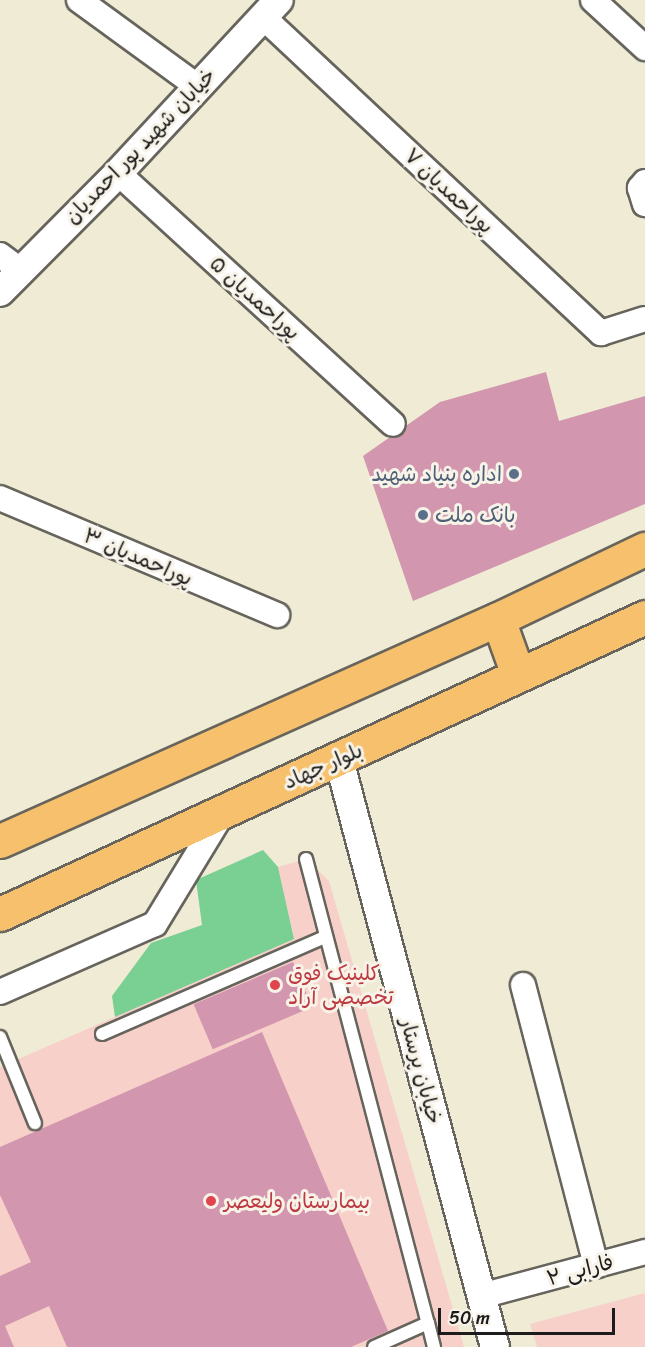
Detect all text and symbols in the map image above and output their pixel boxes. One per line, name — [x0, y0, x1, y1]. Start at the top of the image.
street label: خیابان شهید پور احمدیان — [59, 63, 221, 229]
street label: پوراحمدیان ۷ — [399, 143, 499, 239]
street label: پوراحمدیان ۵ — [205, 251, 305, 345]
place label: اداره بنیاد شهید — [371, 461, 502, 487]
marker: اداره بنیاد شهید — [507, 467, 521, 481]
place label: بانک ملت — [435, 502, 516, 528]
marker: بانک ملت — [416, 508, 430, 522]
street label: پوراحمدیان ۳ — [80, 523, 196, 591]
street label: بلوار جهاد — [280, 737, 366, 795]
place label: کلینیک فوق تخصصی آراد — [288, 960, 394, 1010]
marker: کلینیک فوق تخصصی آراد — [266, 976, 284, 994]
street label: خیابان پرستار — [395, 1015, 447, 1127]
place label: بیمارستان ولیعصر — [224, 1188, 370, 1214]
marker: بیمارستان ولیعصر — [202, 1192, 220, 1210]
street label: فارابی ۲ — [544, 1249, 616, 1291]
scale bar — [441, 1296, 618, 1334]
text: 50 m — [449, 1302, 490, 1334]

